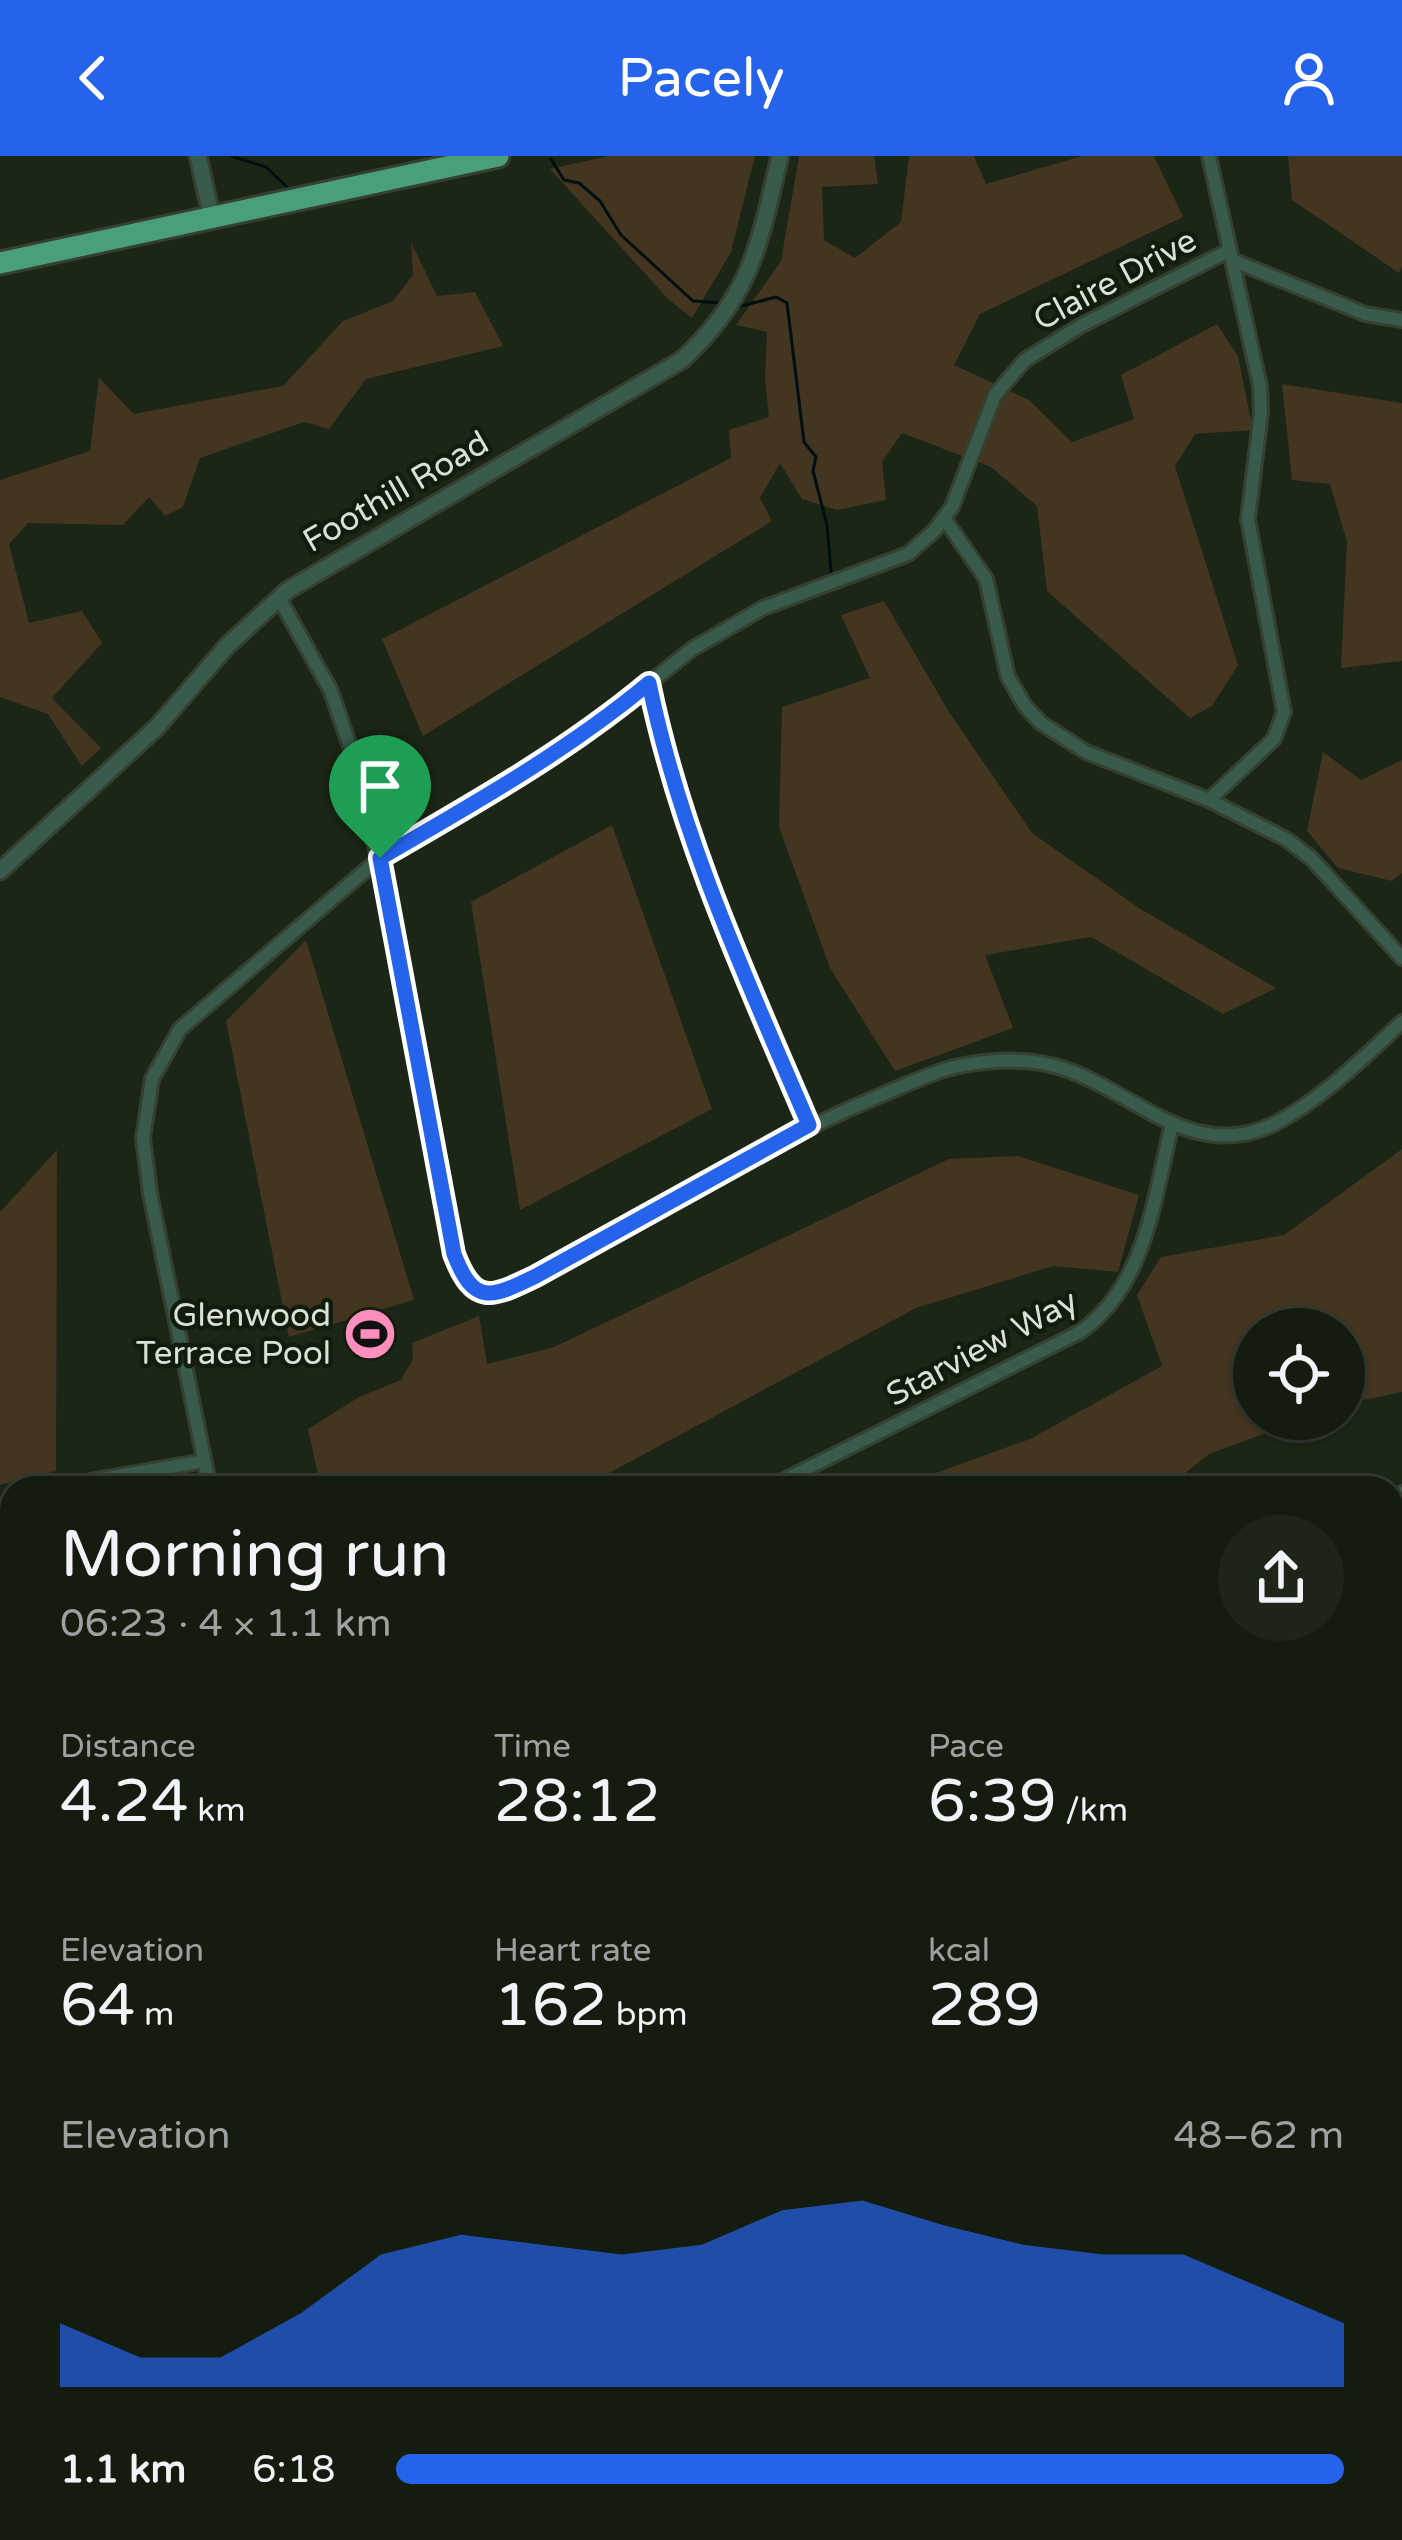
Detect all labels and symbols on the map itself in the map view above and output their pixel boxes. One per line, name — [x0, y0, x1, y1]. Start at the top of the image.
street label: Claire Drive — [1027, 221, 1203, 339]
street label: Foothill Road — [296, 423, 496, 561]
pin — [329, 735, 431, 858]
street label: Starview Way — [880, 1281, 1084, 1415]
place label: Glenwood Terrace Pool — [136, 1296, 331, 1373]
sports icon: Glenwood Terrace Pool — [342, 1306, 398, 1362]

